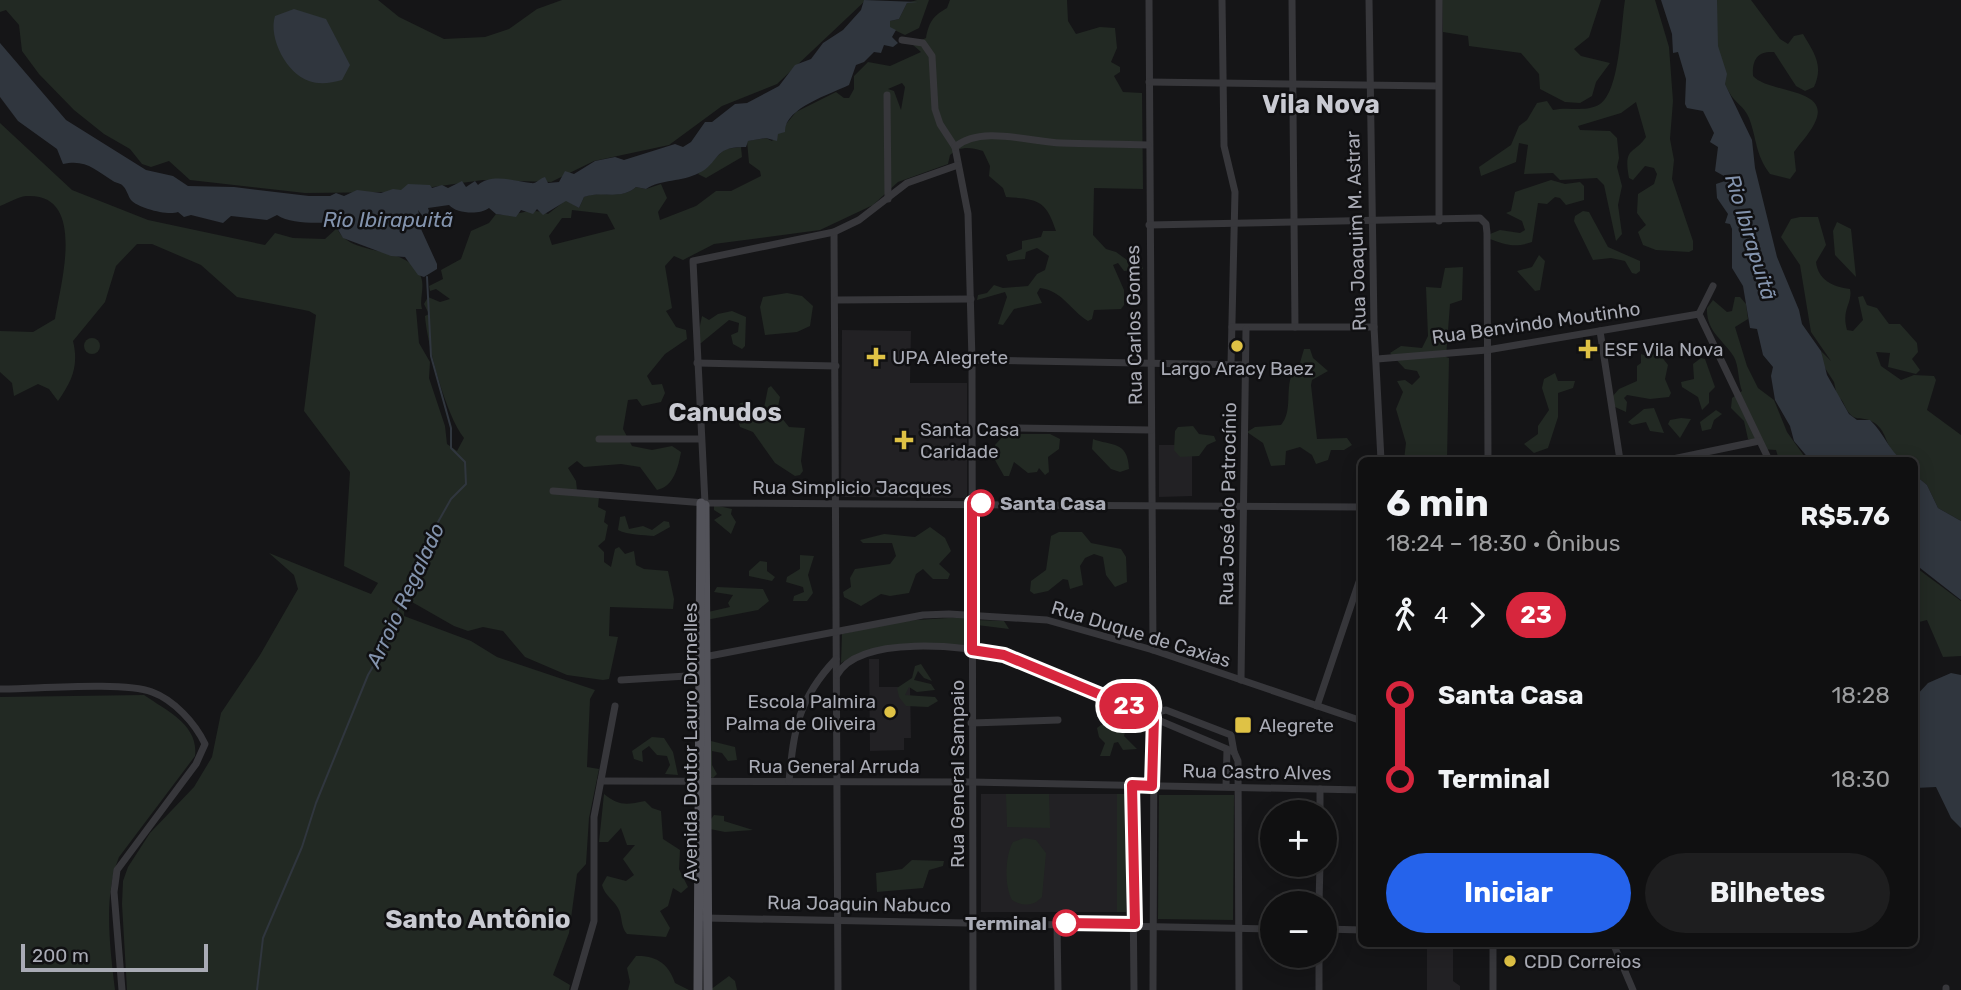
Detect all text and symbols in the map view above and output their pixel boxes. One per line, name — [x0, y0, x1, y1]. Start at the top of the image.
district label: Vila Nova — [1262, 89, 1380, 120]
street label: Rua Joaquim M. Astrar — [1341, 130, 1371, 331]
water label: Rio Ibirapuitã — [1720, 171, 1782, 303]
water label: Rio Ibirapuitã — [323, 207, 453, 232]
street label: Rua Carlos Gomes — [1121, 245, 1147, 405]
street label: Rua Benvindo Moutinho — [1430, 297, 1642, 349]
marker: Largo Aracy Baez — [1229, 338, 1245, 354]
place label: ESF Vila Nova — [1604, 338, 1723, 361]
marker: ESF Vila Nova — [1578, 339, 1598, 359]
place label: UPA Alegrete — [892, 346, 1008, 369]
marker: UPA Alegrete — [866, 347, 886, 367]
place label: Largo Aracy Baez — [1160, 357, 1314, 380]
district label: Canudos — [668, 397, 782, 428]
street label: Rua José do Patrocínio — [1215, 402, 1241, 606]
place label: Santa Casa Caridade — [920, 418, 1020, 463]
marker: Santa Casa Caridade — [894, 430, 914, 450]
street label: Rua Simplicio Jacques — [752, 476, 952, 499]
text: 6 min — [1386, 480, 1489, 526]
marker: Santa Casa — [968, 490, 994, 516]
place label: Santa Casa — [1000, 492, 1106, 515]
text: R$5.76 — [1800, 501, 1890, 532]
water label: Arroio Regalado — [360, 519, 449, 672]
text: 18:24 – 18:30 · Ônibus — [1386, 529, 1620, 557]
street label: Rua Duque de Caxias — [1049, 596, 1233, 672]
icon: walk — [1386, 596, 1424, 634]
icon: forward — [1458, 596, 1496, 634]
text: 4 — [1434, 601, 1448, 629]
text: 23 — [1520, 601, 1552, 629]
street label: Avenida Doutor Lauro Dornelles — [679, 603, 702, 881]
street label: Rua General Sampaio — [946, 680, 969, 868]
text: Santa Casa — [1438, 680, 1583, 711]
text: 18:28 — [1832, 681, 1890, 709]
line badge: 23 — [1098, 683, 1160, 729]
place label: Escola Palmira Palma de Oliveira — [725, 690, 876, 735]
text: 23 — [1113, 692, 1145, 720]
marker: Escola Palmira Palma de Oliveira — [882, 704, 898, 720]
place label: Alegrete — [1259, 714, 1334, 737]
marker: Alegrete — [1233, 715, 1253, 735]
street label: Rua General Arruda — [748, 755, 920, 778]
street label: Rua Castro Alves — [1182, 759, 1332, 785]
text: Terminal — [1438, 764, 1550, 795]
text: 18:30 — [1831, 765, 1890, 793]
map controls — [1260, 800, 1337, 968]
button: + — [1260, 800, 1337, 877]
button: Iniciar — [1386, 853, 1631, 933]
button: Bilhetes — [1645, 853, 1890, 933]
street label: Rua Joaquin Nabuco — [767, 891, 951, 917]
button: − — [1260, 891, 1337, 968]
district label: Santo Antônio — [385, 904, 571, 935]
marker: Terminal — [1053, 910, 1079, 936]
place label: Terminal — [965, 912, 1047, 935]
scale bar — [21, 941, 208, 973]
text: 200 m — [32, 944, 89, 967]
place label: CDD Correios — [1524, 950, 1641, 973]
marker: CDD Correios — [1502, 953, 1518, 969]

